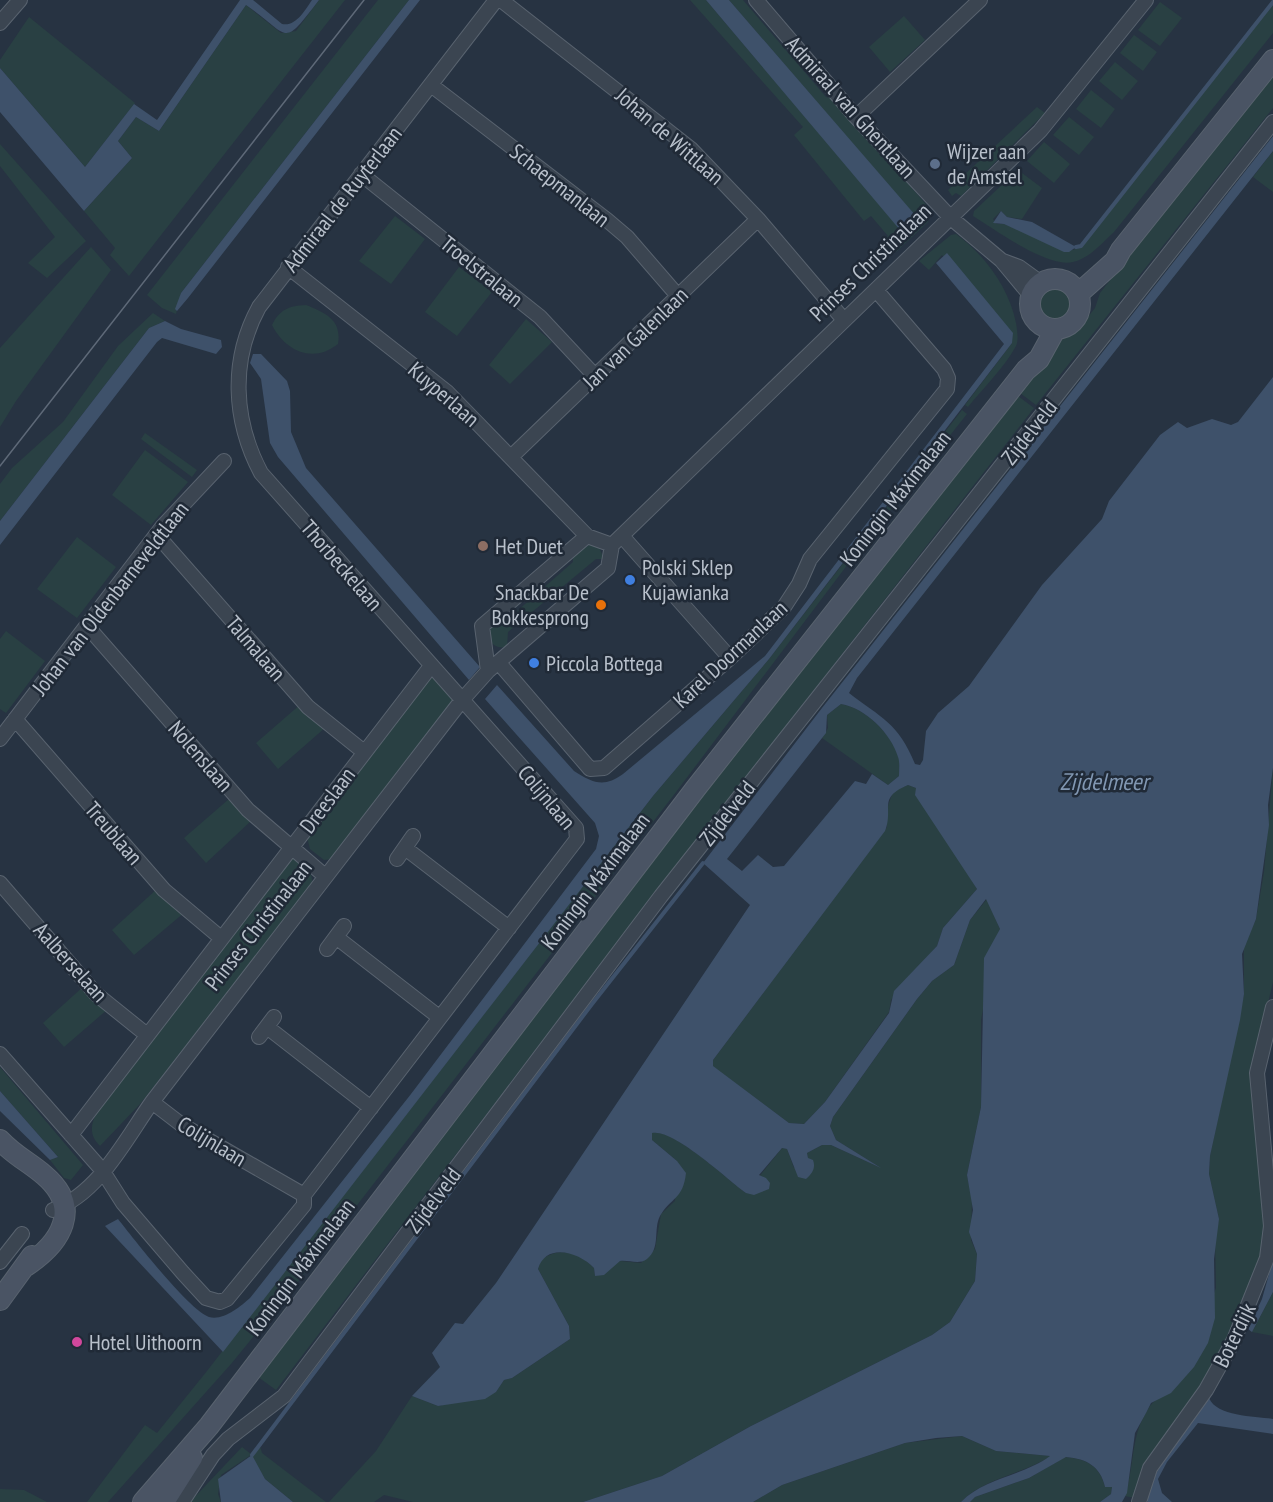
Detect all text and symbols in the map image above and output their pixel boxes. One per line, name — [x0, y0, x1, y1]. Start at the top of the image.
street label: Admiraal van Ghentlaan — [780, 30, 922, 184]
street label: Johan de Wittlaan — [609, 81, 730, 191]
street label: Admiraal de Ruyterlaan — [276, 120, 408, 278]
street label: Schaepmanlaan — [504, 137, 616, 233]
place label: Wijzer aan de Amstel — [947, 137, 1026, 190]
marker: Wijzer aan de Amstel — [928, 157, 942, 171]
street label: Prinses Christinalaan — [803, 197, 937, 327]
street label: Troelstralaan — [435, 229, 529, 313]
street label: Jan van Galenlaan — [576, 281, 694, 396]
street label: Kuyperlaan — [403, 355, 485, 433]
street label: Zijdelveld — [995, 394, 1063, 470]
street label: Koningin Máximalaan — [833, 425, 957, 571]
street label: Johan van Oldenbarneveldtlaan — [25, 496, 194, 701]
street label: Thorbeckelaan — [295, 514, 389, 616]
place label: Het Duet — [495, 532, 563, 560]
marker: Het Duet — [476, 539, 490, 553]
place label: Polski Sklep Kujawianka — [642, 553, 733, 606]
marker: Polski Sklep Kujawianka — [623, 573, 637, 587]
place label: Snackbar De Bokkesprong — [491, 578, 589, 631]
street label: Karel Doormanlaan — [667, 594, 793, 714]
marker: Snackbar De Bokkesprong — [594, 598, 608, 612]
street label: Talmalaan — [220, 610, 292, 686]
place label: Piccola Bottega — [546, 649, 663, 677]
marker: Piccola Bottega — [527, 656, 541, 670]
street label: Nolenslaan — [163, 715, 239, 797]
street label: Colijnlaan — [512, 759, 582, 835]
street label: Dreeslaan — [293, 761, 361, 839]
water label: Zijdelmeer — [1060, 766, 1152, 797]
street label: Zijdelveld — [693, 775, 761, 851]
street label: Treublaan — [79, 796, 149, 870]
street label: Koningin Máximalaan — [534, 807, 656, 955]
street label: Prinses Christinalaan — [198, 854, 318, 996]
street label: Aalberselaan — [28, 916, 114, 1008]
street label: Colijnlaan — [172, 1110, 252, 1172]
street label: Zijdelveld — [399, 1162, 467, 1238]
street label: Koningin Máximalaan — [239, 1193, 361, 1341]
street label: Boterdijk — [1206, 1298, 1262, 1372]
place label: Hotel Uithoorn — [89, 1328, 202, 1356]
marker: Hotel Uithoorn — [70, 1335, 84, 1349]

